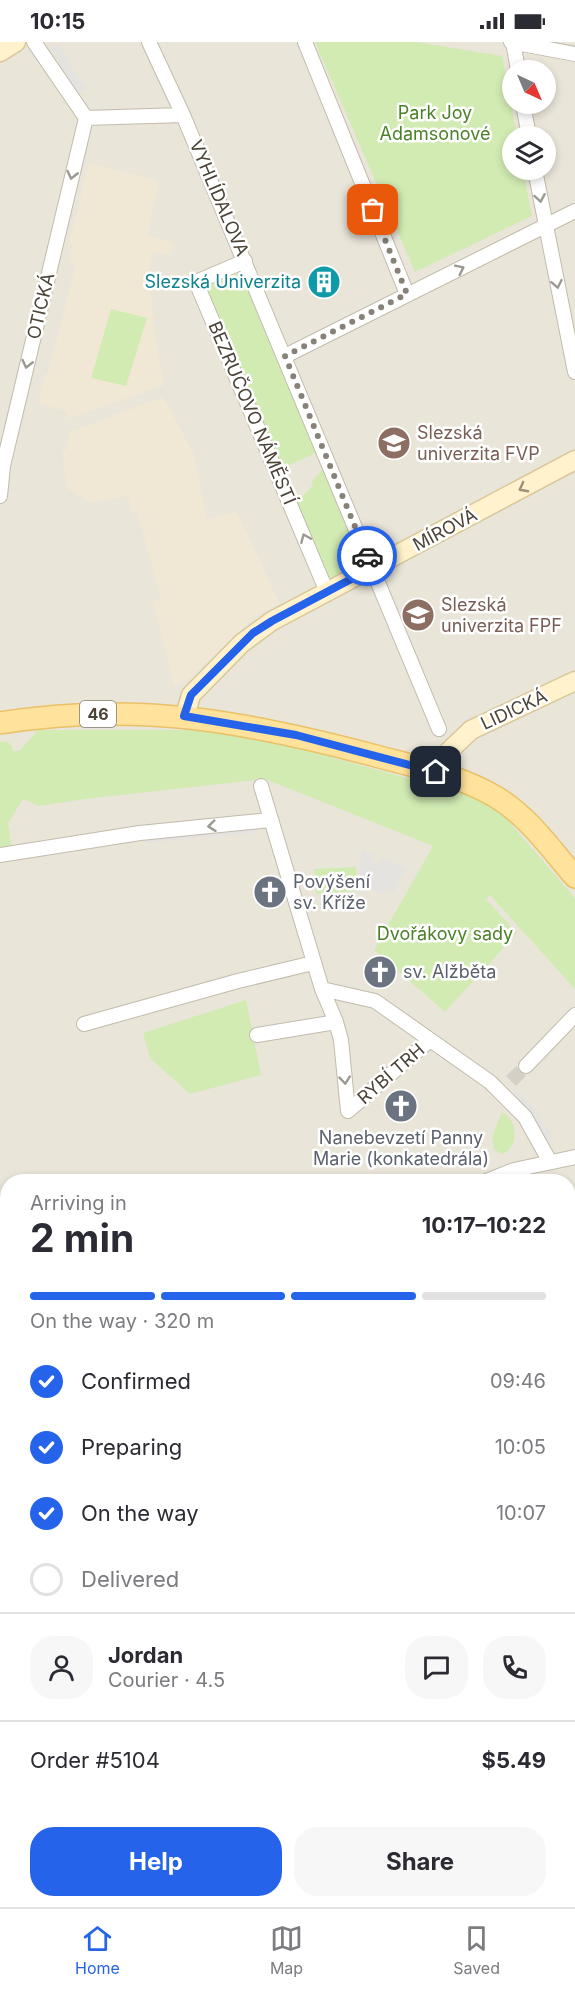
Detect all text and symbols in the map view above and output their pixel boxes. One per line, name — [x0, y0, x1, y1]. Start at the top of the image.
text: 10:15 — [30, 8, 85, 34]
north arrow — [502, 60, 556, 114]
map controls — [502, 60, 556, 180]
park label: Park Joy Adamsonové — [380, 102, 490, 144]
button: layers — [502, 126, 556, 180]
street label: VYHLÍDALOVA — [186, 136, 254, 259]
one-way arrow — [67, 169, 80, 179]
pin — [347, 184, 398, 235]
icon: bag — [356, 193, 389, 226]
one-way arrow — [534, 193, 546, 203]
building icon: Slezská Univerzita — [306, 264, 342, 300]
one-way arrow — [453, 264, 464, 276]
street label: OTICKÁ — [22, 270, 58, 341]
place label: Slezská Univerzita — [145, 271, 301, 292]
one-way arrow — [550, 278, 563, 288]
street label: BEZRUČOVO NÁMĚSTÍ — [204, 318, 302, 508]
one-way arrow — [22, 359, 35, 369]
place label: Slezská univerzita FVP — [417, 422, 540, 464]
school or university icon: Slezská univerzita FVP — [376, 425, 412, 461]
one-way arrow — [519, 481, 530, 492]
street label: MÍROVÁ — [409, 503, 480, 555]
courier — [337, 526, 397, 586]
one-way arrow — [300, 534, 312, 545]
icon: car — [351, 540, 384, 573]
place label: Slezská univerzita FPF — [441, 594, 562, 636]
school or university icon: Slezská univerzita FPF — [400, 597, 436, 633]
street label: LIDICKÁ — [477, 684, 550, 734]
road number: 46 — [80, 701, 116, 727]
pin — [410, 746, 461, 797]
icon: home — [419, 755, 452, 788]
one-way arrow — [207, 819, 216, 832]
place label: Povýšení sv. Kříže — [293, 871, 371, 913]
church icon: Povýšení sv. Kříže — [252, 874, 288, 910]
park label: Dvořákovy sady — [377, 923, 513, 944]
church icon: sv. Alžběta — [362, 954, 398, 990]
place label: sv. Alžběta — [403, 961, 496, 982]
street label: RYBÍ TRH — [352, 1038, 428, 1108]
one-way arrow — [338, 1075, 351, 1085]
church icon: Nanebevzetí Panny Marie (konkatedrála) — [383, 1088, 419, 1124]
place label: Nanebevzetí Panny Marie (konkatedrála) — [313, 1127, 489, 1169]
text: Arriving in — [30, 1191, 127, 1215]
text: 10:17–10:22 — [422, 1212, 546, 1238]
text: 2 min — [30, 1214, 134, 1261]
text: On the way · 320 m — [30, 1309, 214, 1333]
icon: check — [30, 1365, 63, 1398]
text: Confirmed — [81, 1368, 191, 1394]
text: 09:46 — [490, 1369, 546, 1393]
icon: check — [30, 1431, 63, 1464]
text: Preparing — [81, 1434, 182, 1460]
text: 10:05 — [495, 1435, 546, 1459]
icon: check — [30, 1497, 63, 1530]
text: On the way — [81, 1500, 199, 1526]
text: 10:07 — [496, 1501, 546, 1525]
text: Delivered — [81, 1566, 179, 1592]
button: person — [30, 1636, 93, 1699]
button: chat — [405, 1636, 468, 1699]
button: phone — [483, 1636, 546, 1699]
text: Jordan — [108, 1642, 183, 1668]
text: Courier · 4.5 — [108, 1668, 225, 1692]
text: Order #5104 — [30, 1747, 160, 1773]
text: $5.49 — [482, 1747, 546, 1773]
button: Help — [30, 1827, 282, 1896]
button: Share — [294, 1827, 546, 1896]
tab: Home — [75, 1922, 120, 1978]
tab: Map — [270, 1922, 303, 1978]
tab: Saved — [453, 1922, 500, 1978]

